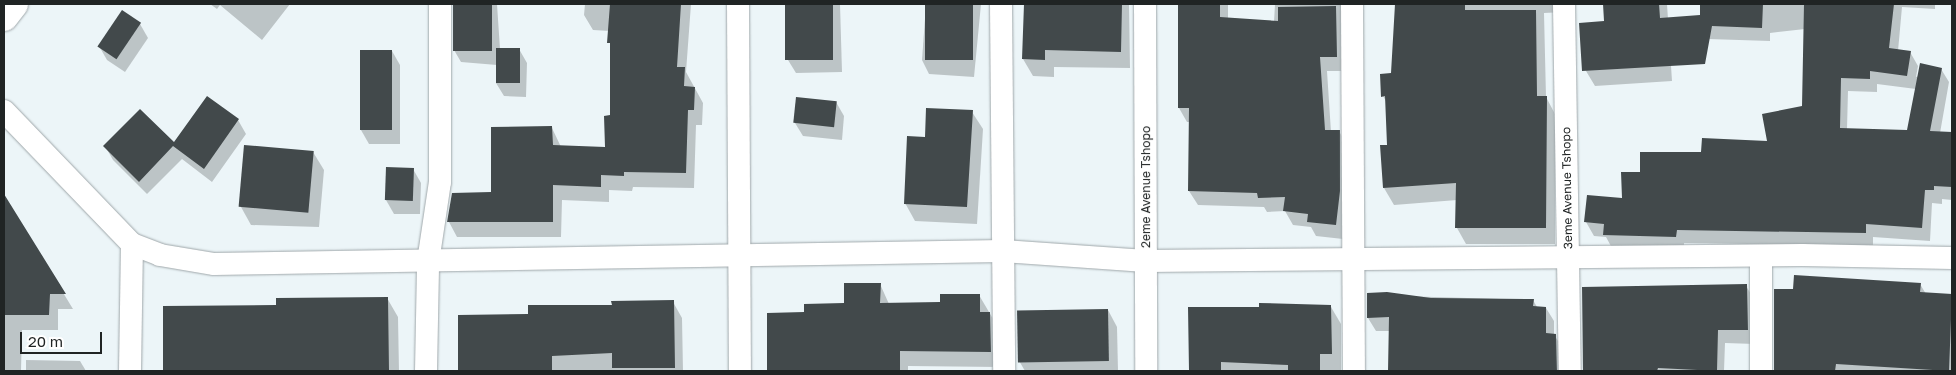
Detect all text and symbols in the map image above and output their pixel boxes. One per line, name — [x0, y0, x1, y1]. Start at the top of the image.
street label: 2eme Avenue Tshopo — [1139, 126, 1153, 248]
street label: 3eme Avenue Tshopo — [1559, 127, 1575, 249]
scale bar — [22, 322, 105, 354]
text: 20 m — [28, 332, 63, 350]

